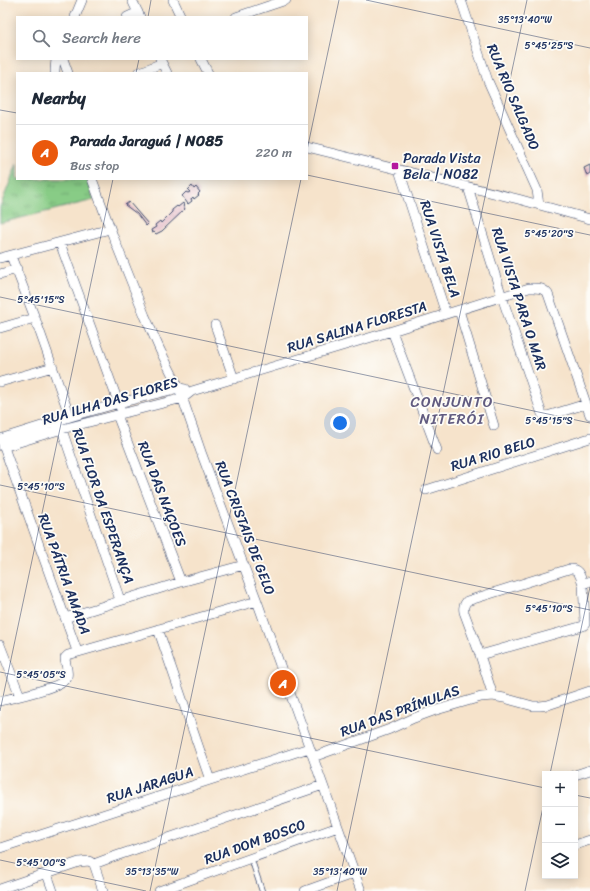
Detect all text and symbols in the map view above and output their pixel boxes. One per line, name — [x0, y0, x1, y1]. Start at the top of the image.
text: 35°13'40"W — [498, 11, 552, 29]
search box — [16, 16, 308, 60]
text: Search here — [62, 25, 141, 51]
icon: search — [30, 27, 52, 49]
text: 5°45'25"S — [525, 37, 574, 55]
street label: RUA RIO SALGADO — [479, 40, 547, 154]
text: Nearby — [32, 83, 86, 113]
text: Parada Jaraguá | N085 — [70, 128, 223, 154]
text: A — [41, 141, 49, 164]
text: 220 m — [255, 141, 292, 164]
place label: Parada Vista Bela | N082 — [403, 146, 481, 187]
text: Bus stop — [70, 154, 119, 177]
marker: Parada Vista Bela | N082 — [390, 161, 400, 171]
street label: RUA VISTA BELA — [412, 197, 468, 301]
street label: RUA VISTA PARA O MAR — [484, 224, 554, 374]
text: 5°45'20"S — [525, 225, 574, 243]
text: 5°45'15"S — [17, 291, 65, 309]
street label: RUA SALINA FLORESTA — [284, 294, 430, 360]
street label: RUA ILHA DAS FLORES — [39, 370, 181, 432]
district label: CONJUNTO NITERÓI — [411, 389, 493, 432]
text: 5°45'15"S — [525, 412, 573, 430]
your location — [330, 413, 350, 433]
street label: RUA FLOR DA ESPERANÇA — [65, 425, 141, 587]
street label: RUA RIO BELO — [447, 429, 539, 479]
street label: RUA DAS NAÇOES — [130, 437, 194, 551]
street label: RUA CRISTAIS DE GELO — [208, 457, 282, 599]
text: 5°45'10"S — [17, 478, 65, 496]
street label: RUA PÁTRIA AMADA — [30, 510, 98, 638]
text: 5°45'10"S — [525, 600, 573, 618]
text: 5°45'05"S — [16, 666, 66, 684]
pin: A — [270, 668, 296, 698]
street label: RUA DAS PRÍMULAS — [337, 678, 464, 744]
street label: RUA JARAGUA — [103, 759, 197, 811]
map controls — [542, 771, 578, 879]
button: + — [542, 771, 578, 807]
button: − — [542, 807, 578, 843]
street label: RUA DOM BOSCO — [201, 812, 309, 872]
button: layers — [542, 843, 578, 879]
text: 5°45'00"S — [16, 854, 66, 872]
text: 35°13'35"W — [126, 863, 179, 881]
text: 35°13'40"W — [313, 863, 367, 881]

